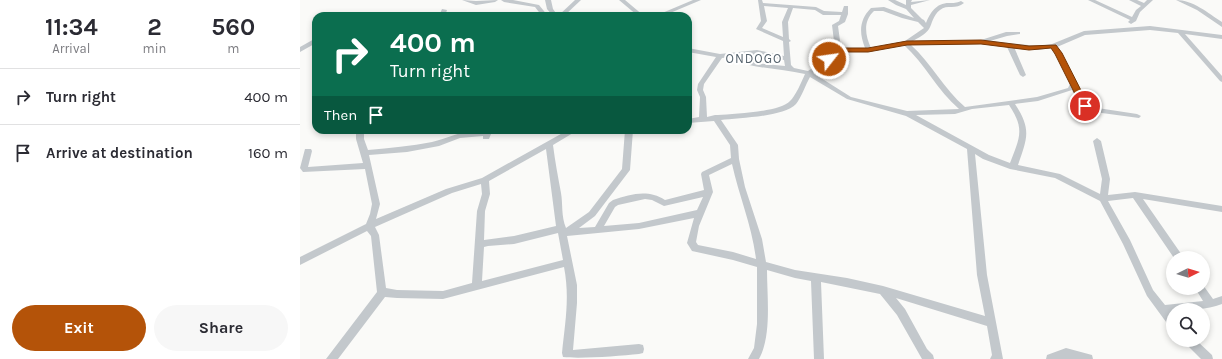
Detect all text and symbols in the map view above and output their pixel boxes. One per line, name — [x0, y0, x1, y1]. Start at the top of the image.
text: 11:34 — [45, 13, 98, 41]
text: 2 — [147, 13, 162, 41]
text: 560 — [211, 13, 255, 41]
text: 400 m — [390, 26, 476, 59]
icon: right — [324, 28, 376, 80]
position arrow — [808, 38, 850, 80]
text: Arrival — [52, 41, 90, 56]
text: min — [143, 41, 166, 56]
text: m — [227, 41, 239, 56]
district label: ONDOGO — [725, 51, 783, 66]
text: Turn right — [390, 60, 470, 82]
icon: right — [12, 86, 34, 108]
text: Turn right — [46, 88, 116, 106]
text: 400 m — [244, 88, 288, 106]
pin — [1068, 89, 1102, 123]
icon: arrive — [1074, 95, 1096, 117]
icon: arrive — [365, 104, 387, 126]
text: Then — [324, 106, 357, 124]
icon: arrive — [12, 142, 34, 164]
text: Arrive at destination — [46, 144, 193, 162]
text: 160 m — [248, 144, 288, 162]
north arrow — [1166, 251, 1210, 295]
map controls — [1166, 251, 1210, 347]
button: search — [1166, 303, 1210, 347]
button: Exit — [12, 305, 146, 351]
button: Share — [154, 305, 288, 351]

